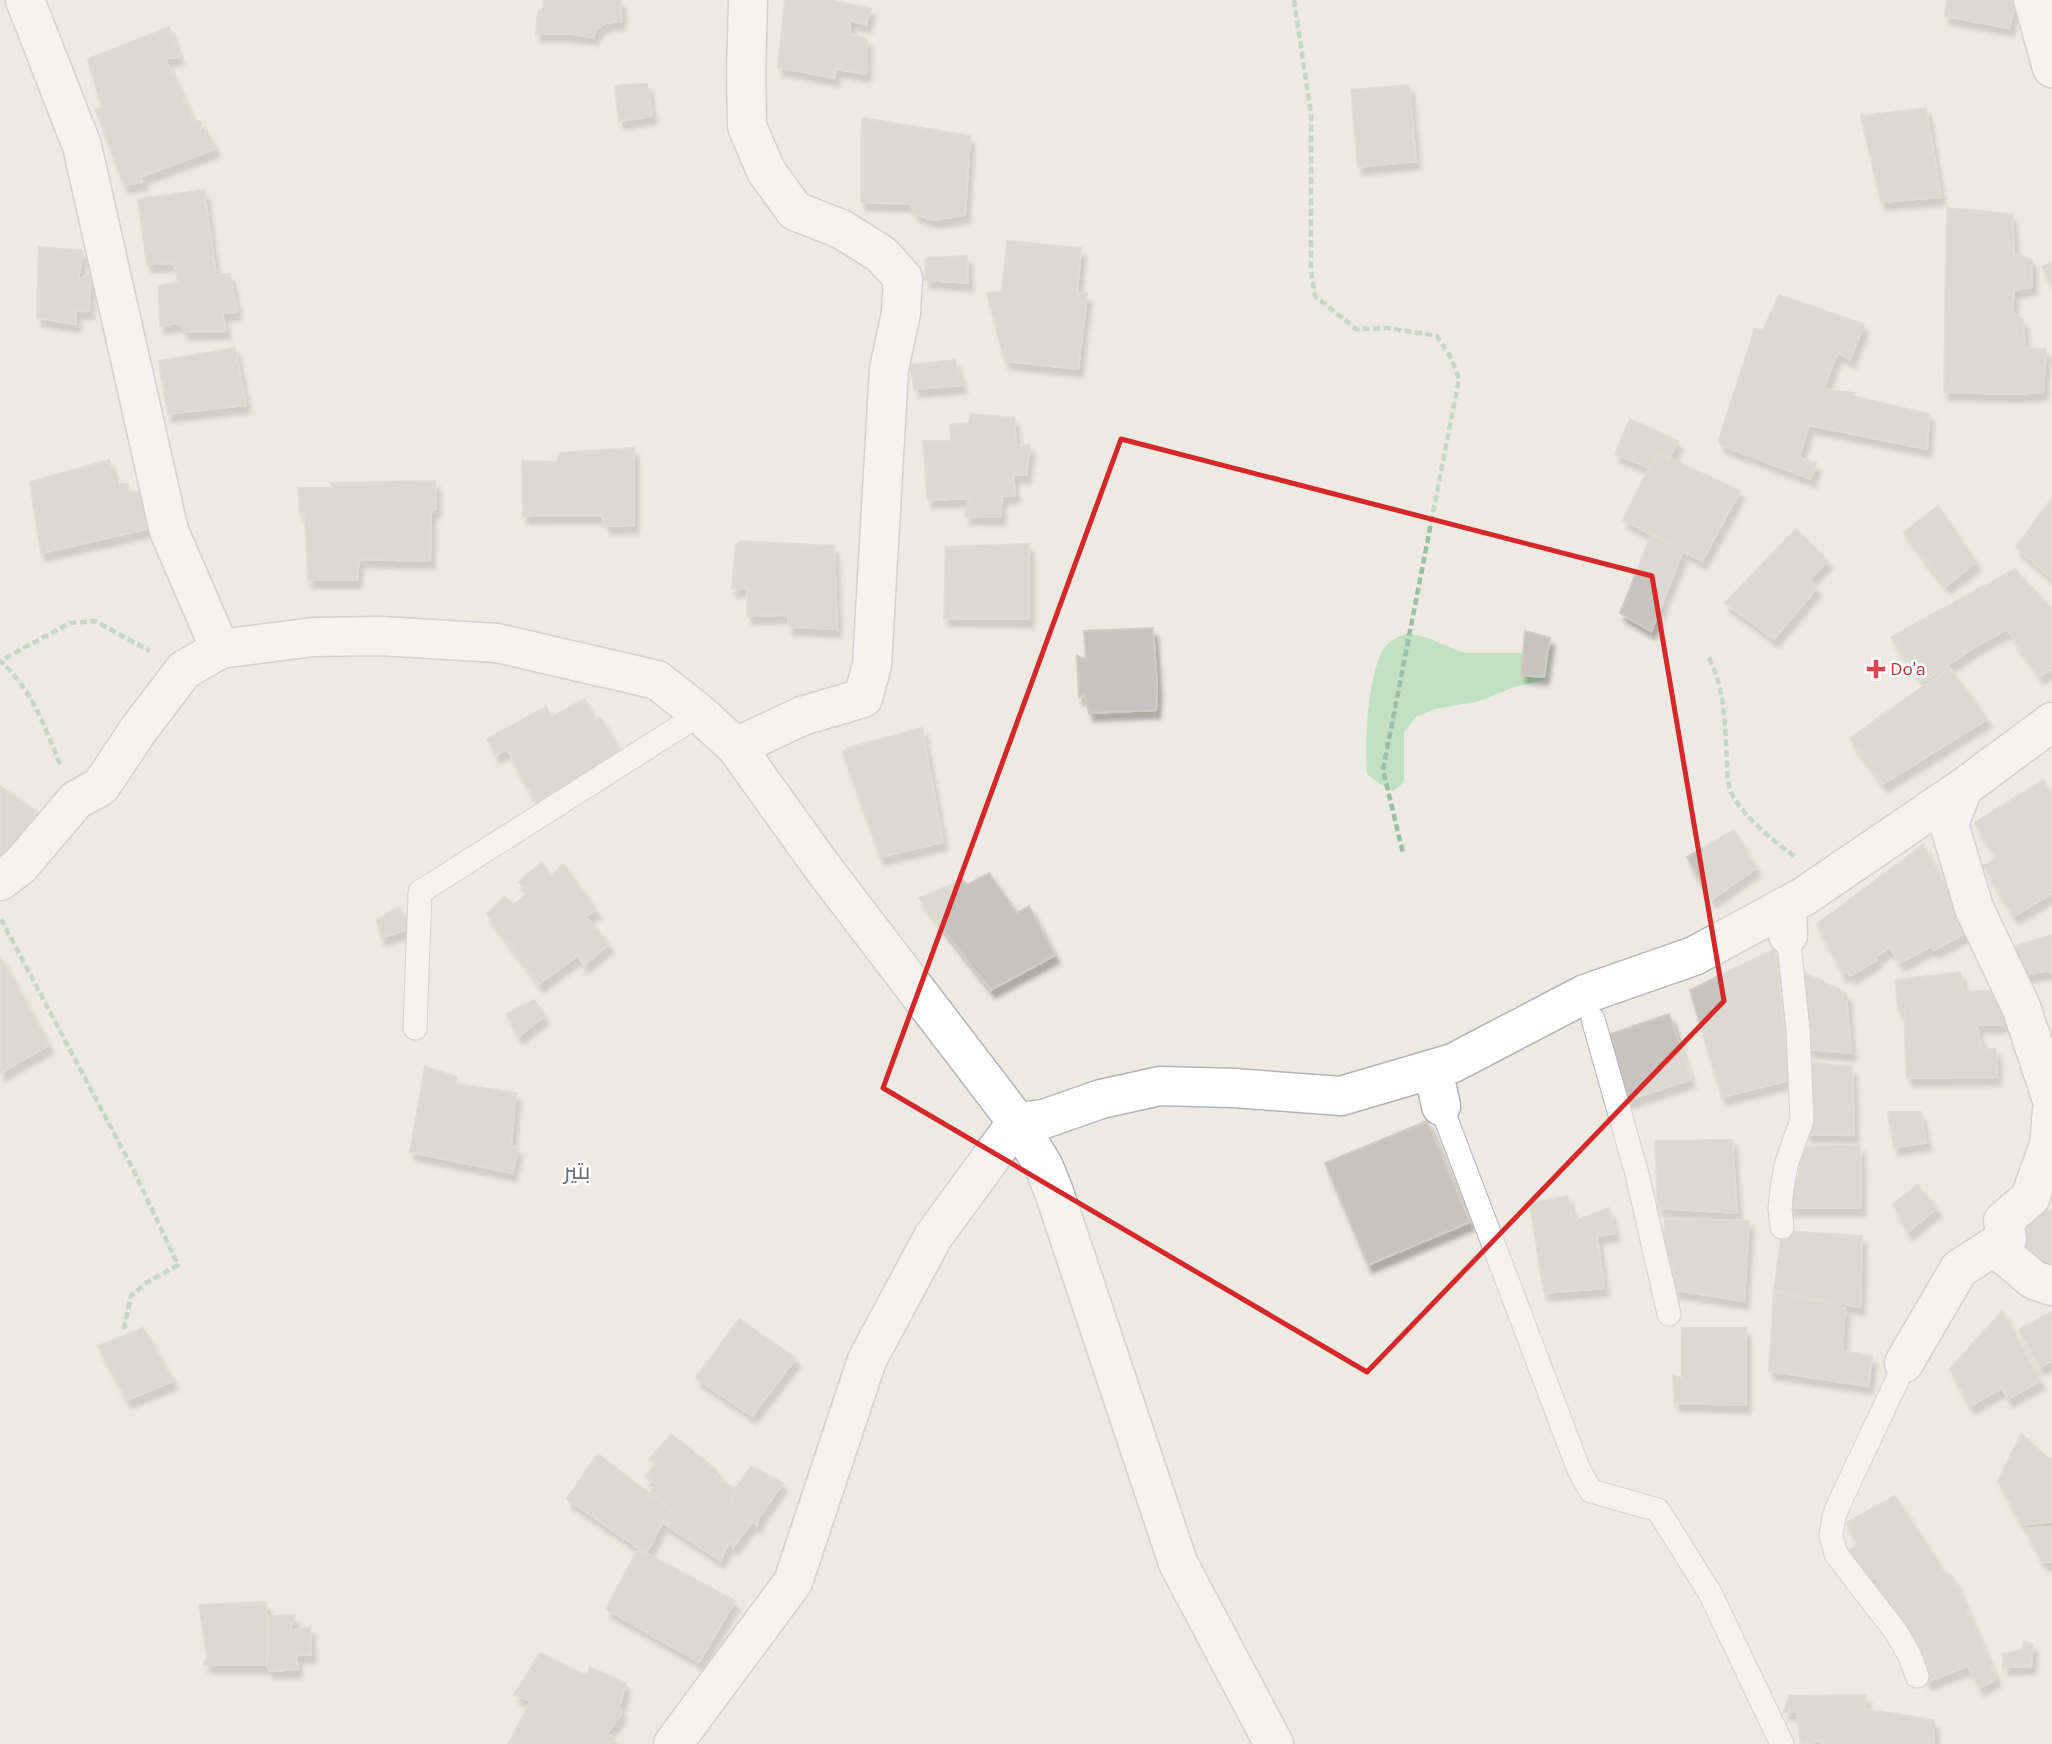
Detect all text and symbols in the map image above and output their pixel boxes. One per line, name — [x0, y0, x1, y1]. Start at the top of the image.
place label: Do'a — [1890, 658, 1926, 680]
marker: Do'a — [1868, 661, 1884, 677]
district label: بتير — [562, 1158, 590, 1185]

